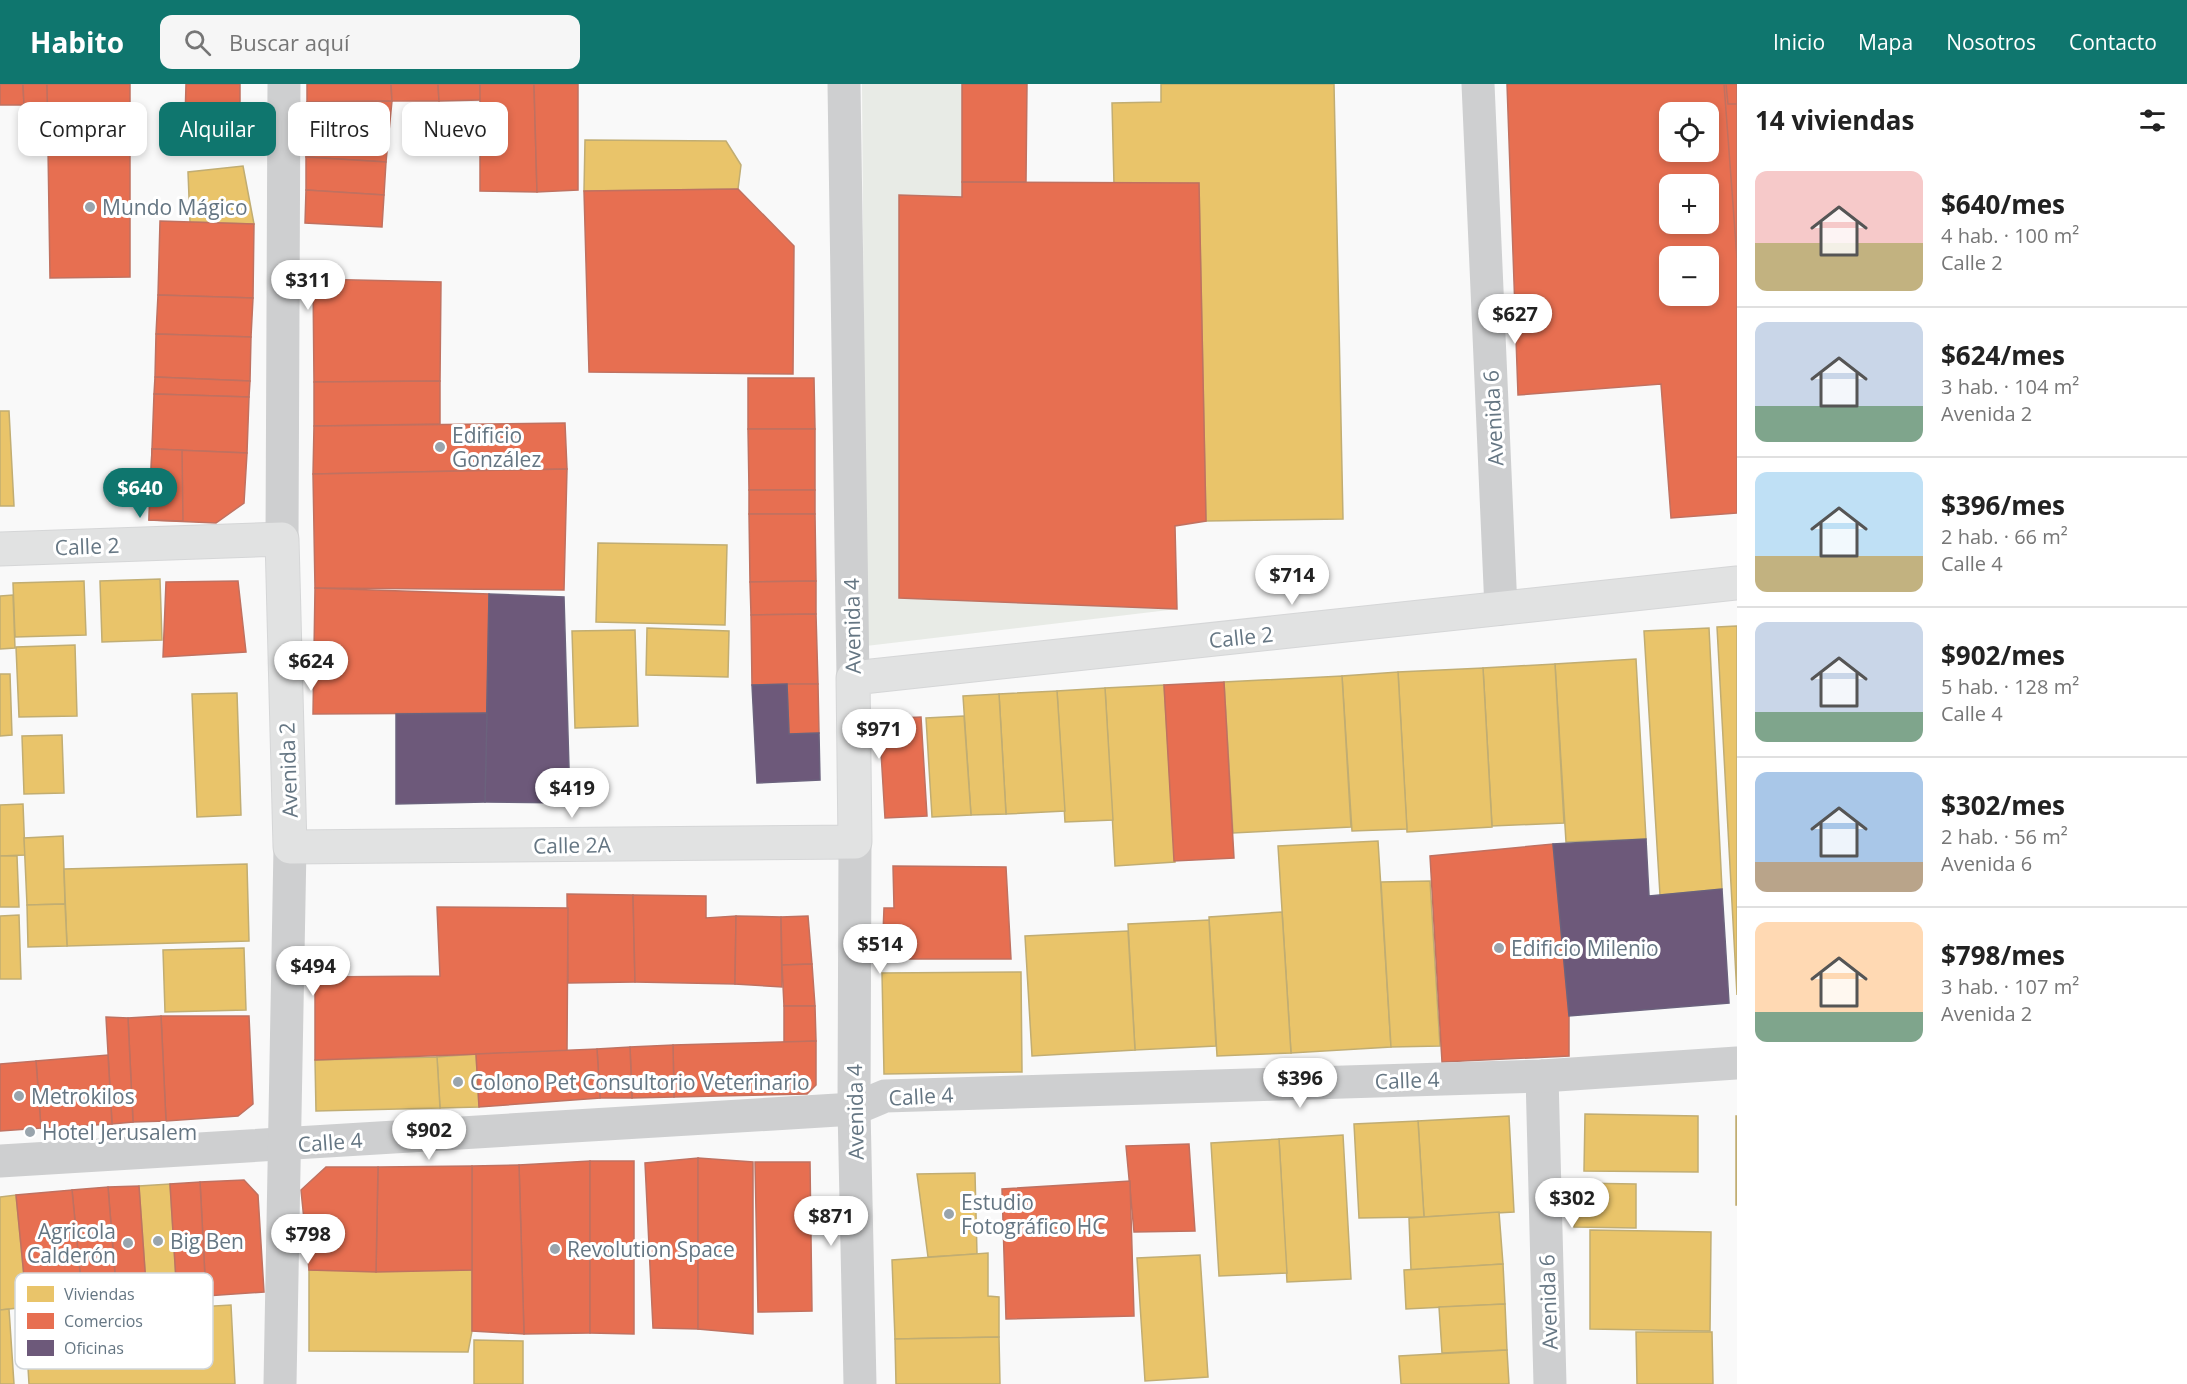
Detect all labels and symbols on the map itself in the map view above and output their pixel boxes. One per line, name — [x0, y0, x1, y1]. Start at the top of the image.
place label: Mundo Mágico — [102, 193, 248, 221]
marker: Mundo Mágico — [83, 200, 97, 214]
pin: $311 — [272, 260, 344, 311]
pin: $627 — [1479, 294, 1551, 345]
street label: Avenida 6 — [1477, 369, 1509, 467]
place label: Edificio González — [452, 421, 541, 473]
marker: Edificio González — [433, 440, 447, 454]
pin: $640 — [104, 468, 176, 519]
street label: Calle 2 — [54, 531, 120, 561]
pin: $714 — [1256, 555, 1328, 606]
street label: Avenida 4 — [837, 578, 867, 674]
street label: Calle 2 — [1207, 620, 1275, 654]
pin: $624 — [275, 641, 347, 692]
pin: $971 — [843, 709, 915, 760]
street label: Avenida 2 — [272, 722, 304, 818]
pin: $419 — [536, 768, 608, 819]
street label: Calle 2A — [533, 830, 612, 860]
pin: $514 — [844, 924, 916, 975]
place label: Edificio Milenio — [1511, 934, 1659, 962]
marker: Edificio Milenio — [1492, 941, 1506, 955]
pin: $494 — [277, 946, 349, 997]
pin: $396 — [1264, 1058, 1336, 1109]
street label: Avenida 4 — [840, 1064, 870, 1160]
street label: Calle 4 — [1374, 1065, 1440, 1095]
place label: Colono Pet Consultorio Veterinario — [470, 1068, 810, 1096]
marker: Colono Pet Consultorio Veterinario — [451, 1075, 465, 1089]
street label: Calle 4 — [888, 1080, 954, 1112]
place label: Metrokilos — [31, 1082, 135, 1110]
marker: Metrokilos — [12, 1089, 26, 1103]
pin: $902 — [393, 1110, 465, 1161]
place label: Hotel Jerusalem — [42, 1118, 197, 1146]
marker: Hotel Jerusalem — [23, 1125, 37, 1139]
street label: Calle 4 — [297, 1126, 363, 1158]
pin: $302 — [1536, 1178, 1608, 1229]
place label: Estudio Fotográfico HC — [961, 1188, 1105, 1240]
pin: $871 — [795, 1196, 867, 1247]
marker: Estudio Fotográfico HC — [942, 1207, 956, 1221]
pin: $798 — [272, 1214, 344, 1265]
place label: Agricola Calderón — [27, 1217, 116, 1269]
place label: Big Ben — [170, 1227, 244, 1255]
marker: Big Ben — [151, 1234, 165, 1248]
place label: Revolution Space — [567, 1235, 735, 1263]
marker: Agricola Calderón — [121, 1236, 135, 1250]
marker: Revolution Space — [548, 1242, 562, 1256]
street label: Avenida 6 — [1532, 1254, 1564, 1350]
legend — [15, 1273, 213, 1369]
text: Viviendas — [64, 1283, 135, 1305]
text: Comercios — [64, 1310, 143, 1332]
text: Oficinas — [64, 1337, 124, 1359]

